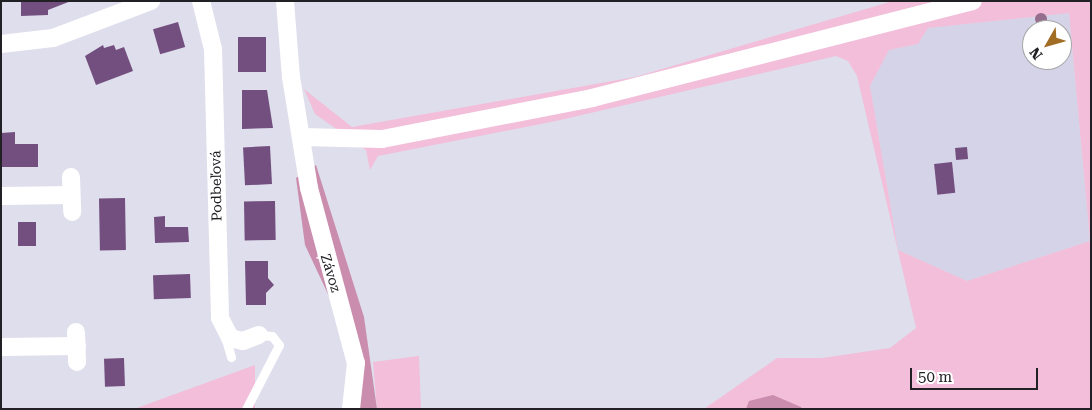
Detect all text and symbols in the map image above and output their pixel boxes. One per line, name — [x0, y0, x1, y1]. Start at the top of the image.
north arrow — [1022, 20, 1072, 70]
text: N — [1026, 44, 1046, 63]
street label: Podbeľová — [207, 150, 225, 222]
street label: Závoz — [317, 252, 345, 294]
scale bar — [912, 358, 1040, 390]
text: 50 m — [918, 368, 952, 386]

